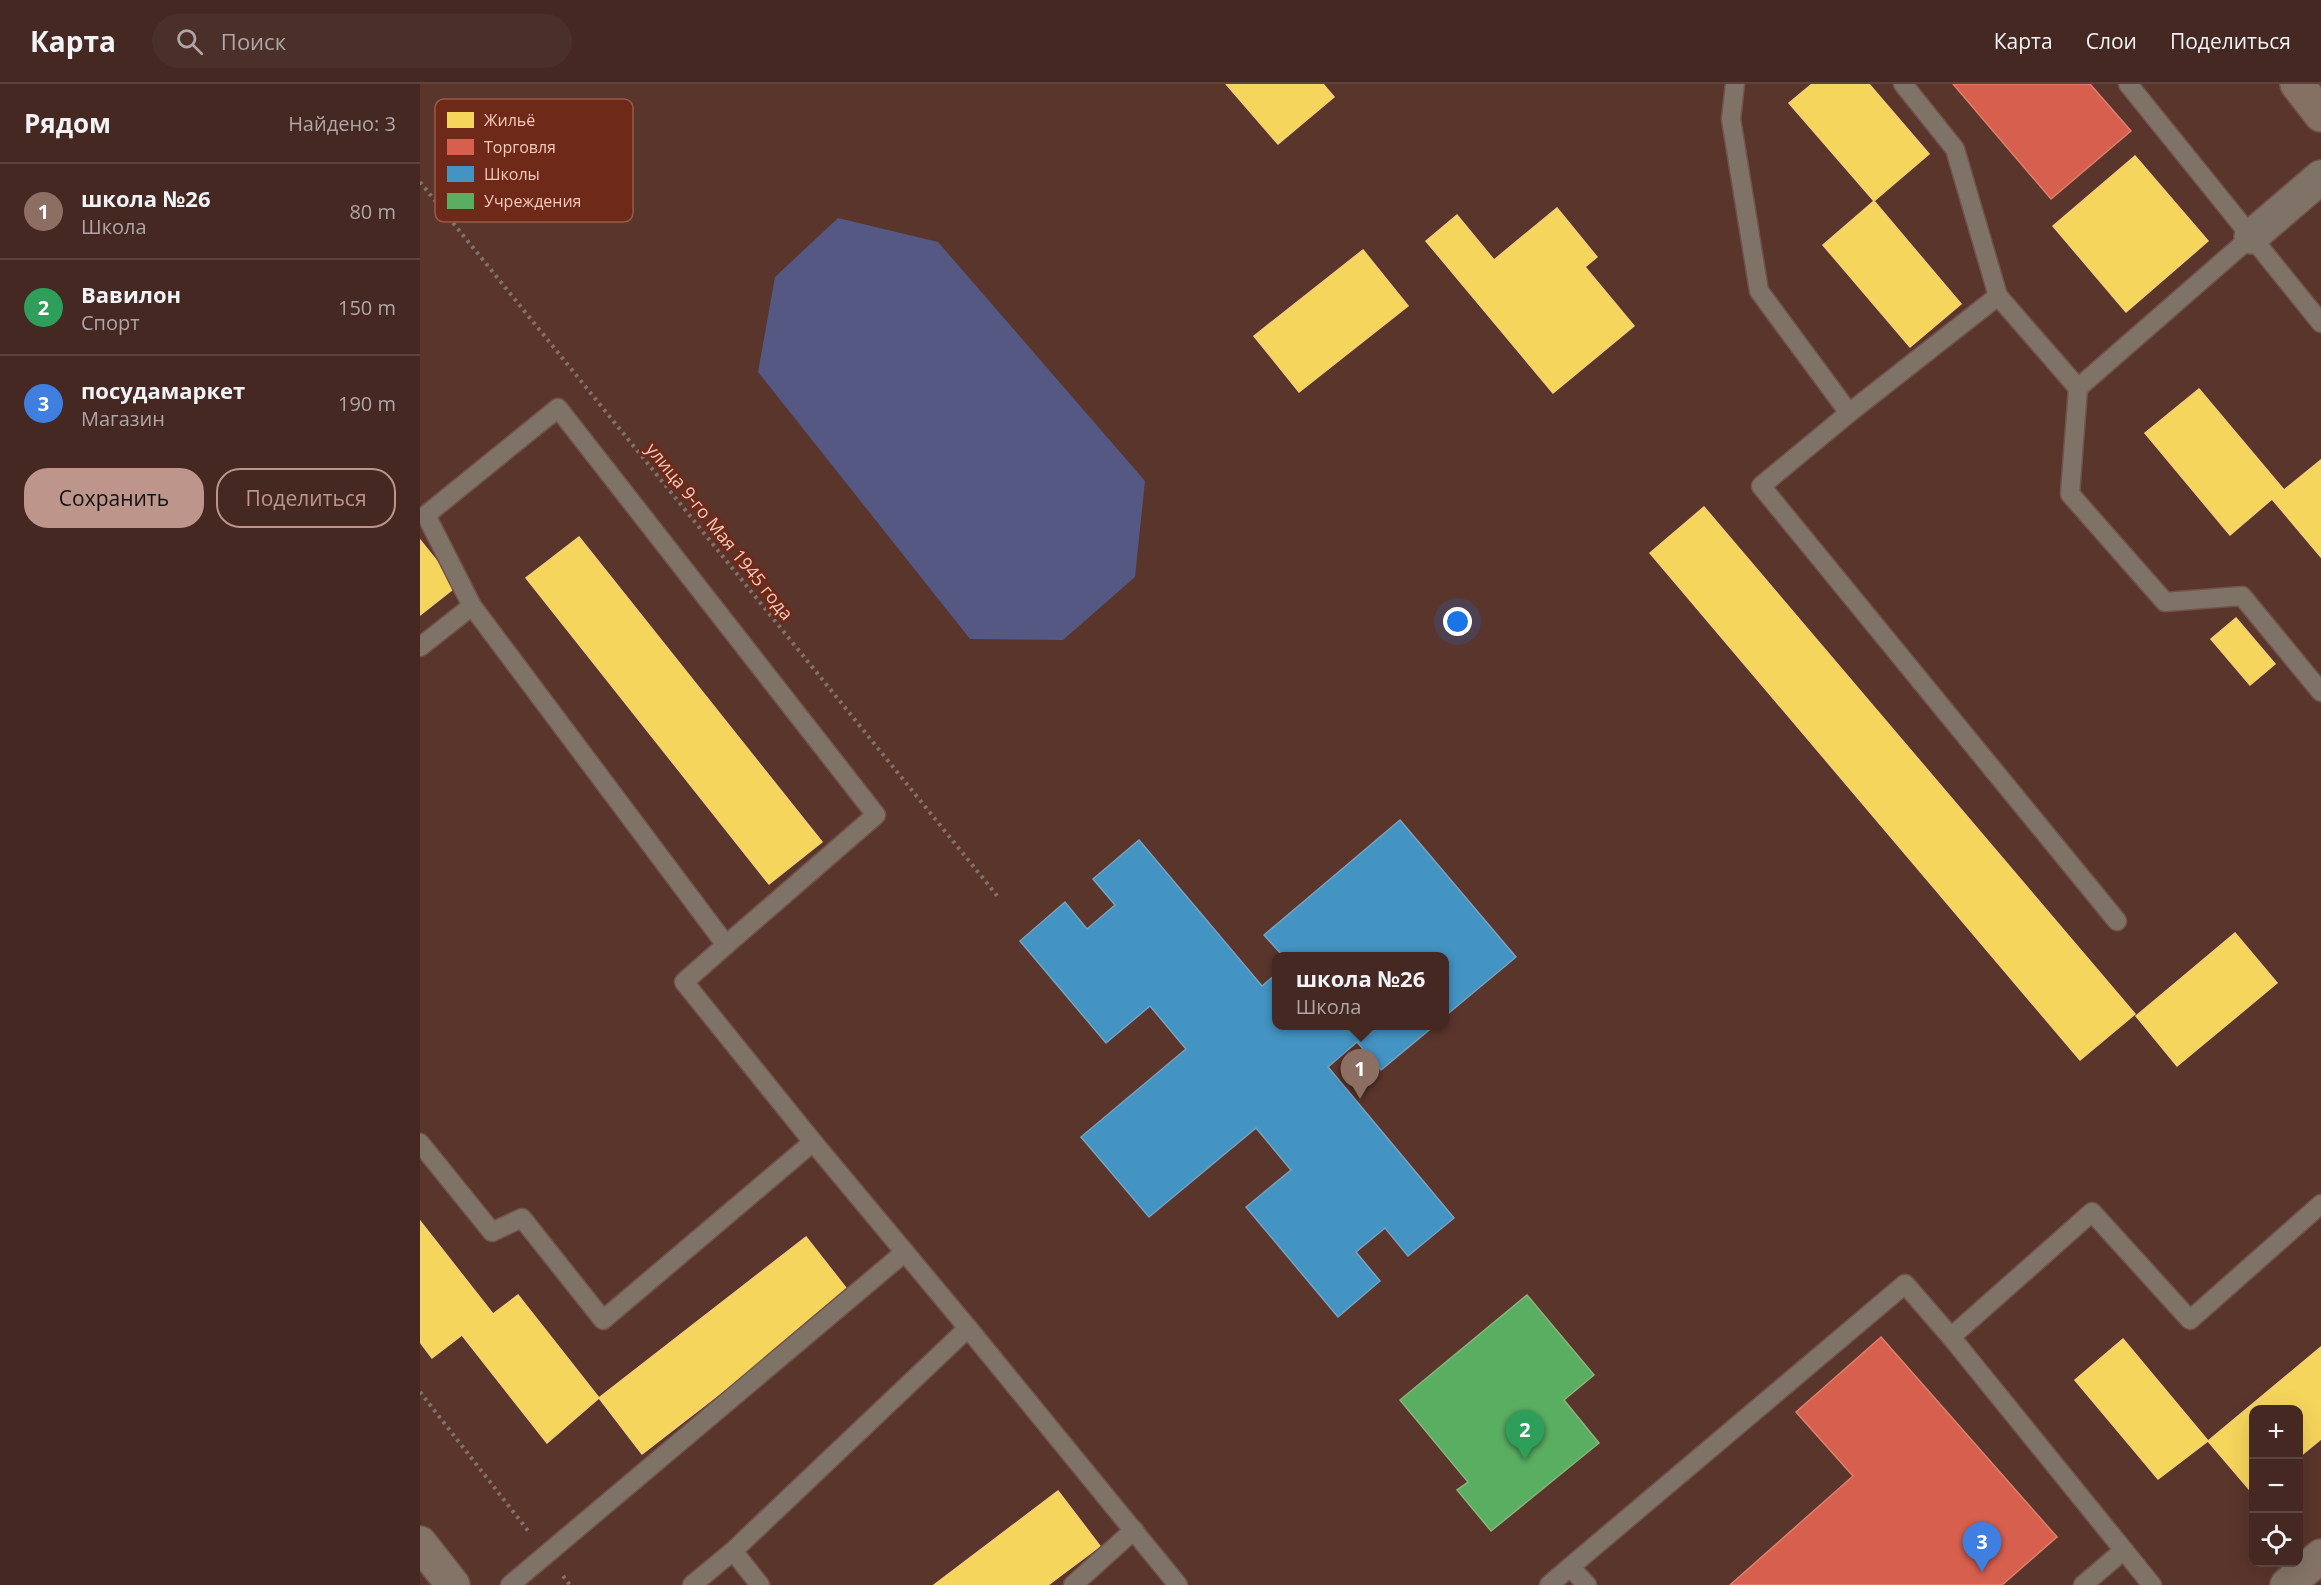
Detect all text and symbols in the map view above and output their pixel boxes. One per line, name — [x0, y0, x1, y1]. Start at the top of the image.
search box — [152, 14, 572, 68]
text: Карта — [30, 22, 116, 60]
icon: search — [173, 25, 206, 58]
text: Поиск — [221, 26, 286, 56]
text: Карта — [1994, 27, 2053, 55]
text: Слои — [2086, 27, 2137, 55]
text: Поделиться — [2170, 27, 2291, 55]
legend — [435, 99, 633, 222]
text: Рядом — [24, 105, 111, 141]
text: Жильё — [484, 109, 535, 131]
text: Найдено: 3 — [288, 110, 396, 137]
text: Торговля — [484, 136, 556, 158]
text: Школы — [484, 163, 540, 185]
text: школа №26 — [81, 183, 211, 213]
text: Учреждения — [484, 190, 581, 212]
text: 1 — [38, 198, 49, 225]
text: 80 m — [349, 198, 396, 225]
text: Школа — [81, 213, 147, 240]
text: Вавилон — [81, 279, 181, 309]
text: 2 — [38, 294, 49, 321]
text: 150 m — [338, 294, 396, 321]
text: Спорт — [81, 309, 140, 336]
text: посудамаркет — [81, 375, 245, 405]
text: 3 — [38, 390, 49, 417]
text: 190 m — [338, 390, 396, 417]
text: Магазин — [81, 405, 165, 432]
street label: улица 9-го Мая 1945 года — [641, 437, 799, 625]
button: Сохранить — [24, 468, 204, 528]
button: Поделиться — [216, 468, 396, 528]
your location — [1443, 607, 1472, 636]
popup — [1272, 952, 1449, 1030]
text: школа №26 — [1296, 963, 1425, 993]
text: Школа — [1296, 993, 1361, 1020]
pin: 1 — [1340, 1050, 1380, 1099]
map controls — [2249, 1405, 2303, 1567]
button: + — [2249, 1405, 2303, 1459]
pin: 2 — [1506, 1410, 1544, 1460]
button: − — [2249, 1459, 2303, 1513]
button: locate — [2249, 1513, 2303, 1567]
pin: 3 — [1962, 1522, 2002, 1572]

